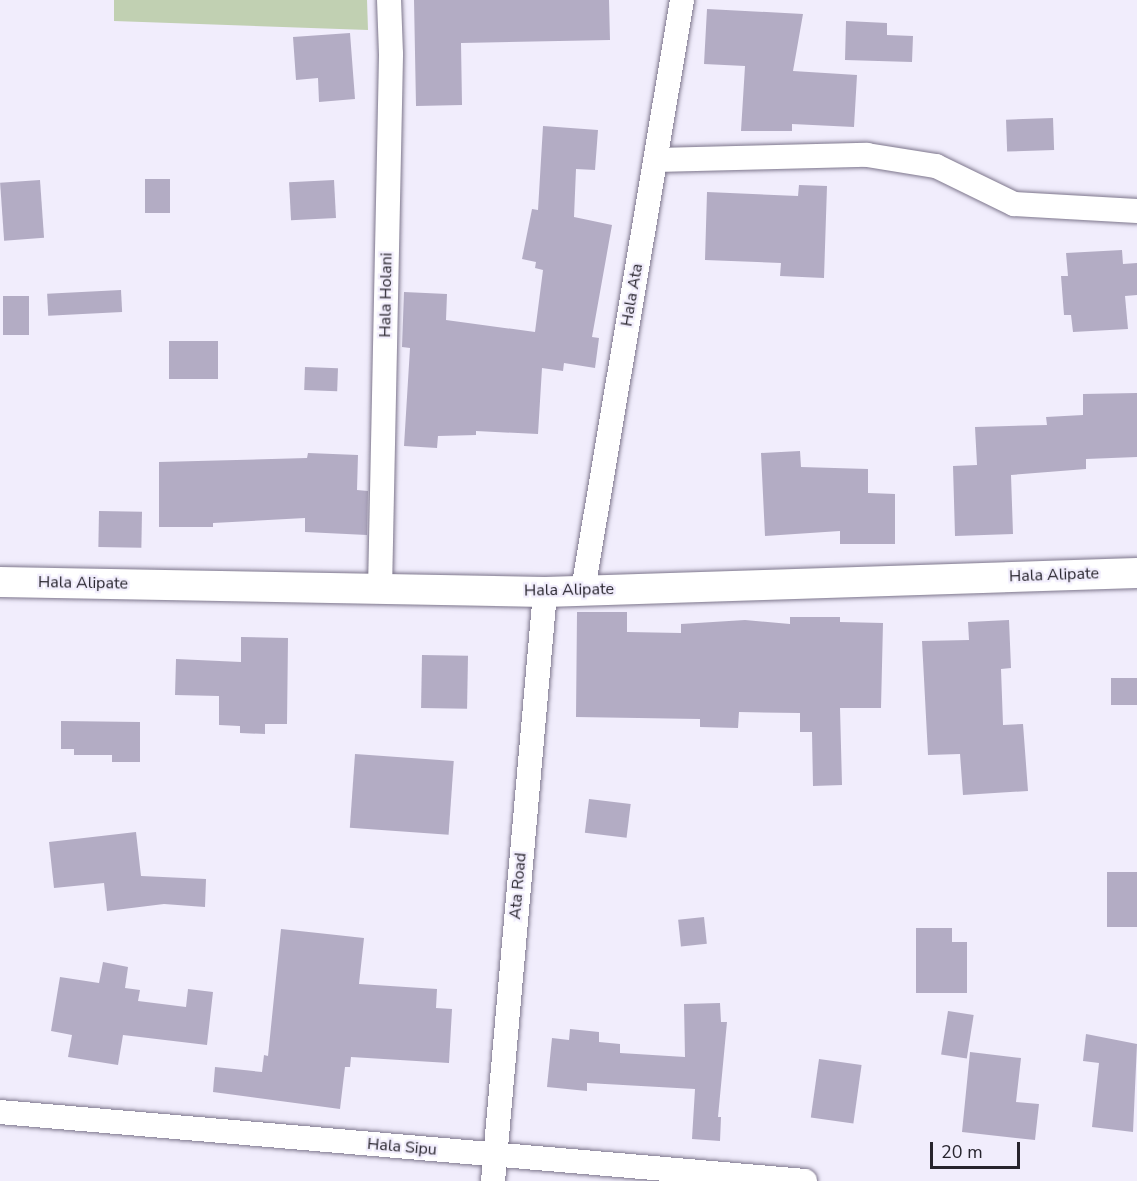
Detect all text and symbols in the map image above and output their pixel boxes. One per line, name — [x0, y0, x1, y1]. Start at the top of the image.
street label: Hala Holani — [376, 252, 396, 338]
street label: Hala Ata — [617, 262, 647, 328]
street label: Hala Alipate — [1009, 564, 1099, 586]
street label: Hala Alipate — [38, 573, 128, 593]
street label: Hala Alipate — [524, 580, 614, 600]
street label: Ata Road — [506, 852, 530, 920]
scale bar — [933, 1130, 1023, 1168]
street label: Hala Sipu — [366, 1134, 438, 1160]
text: 20 m — [941, 1140, 983, 1164]

